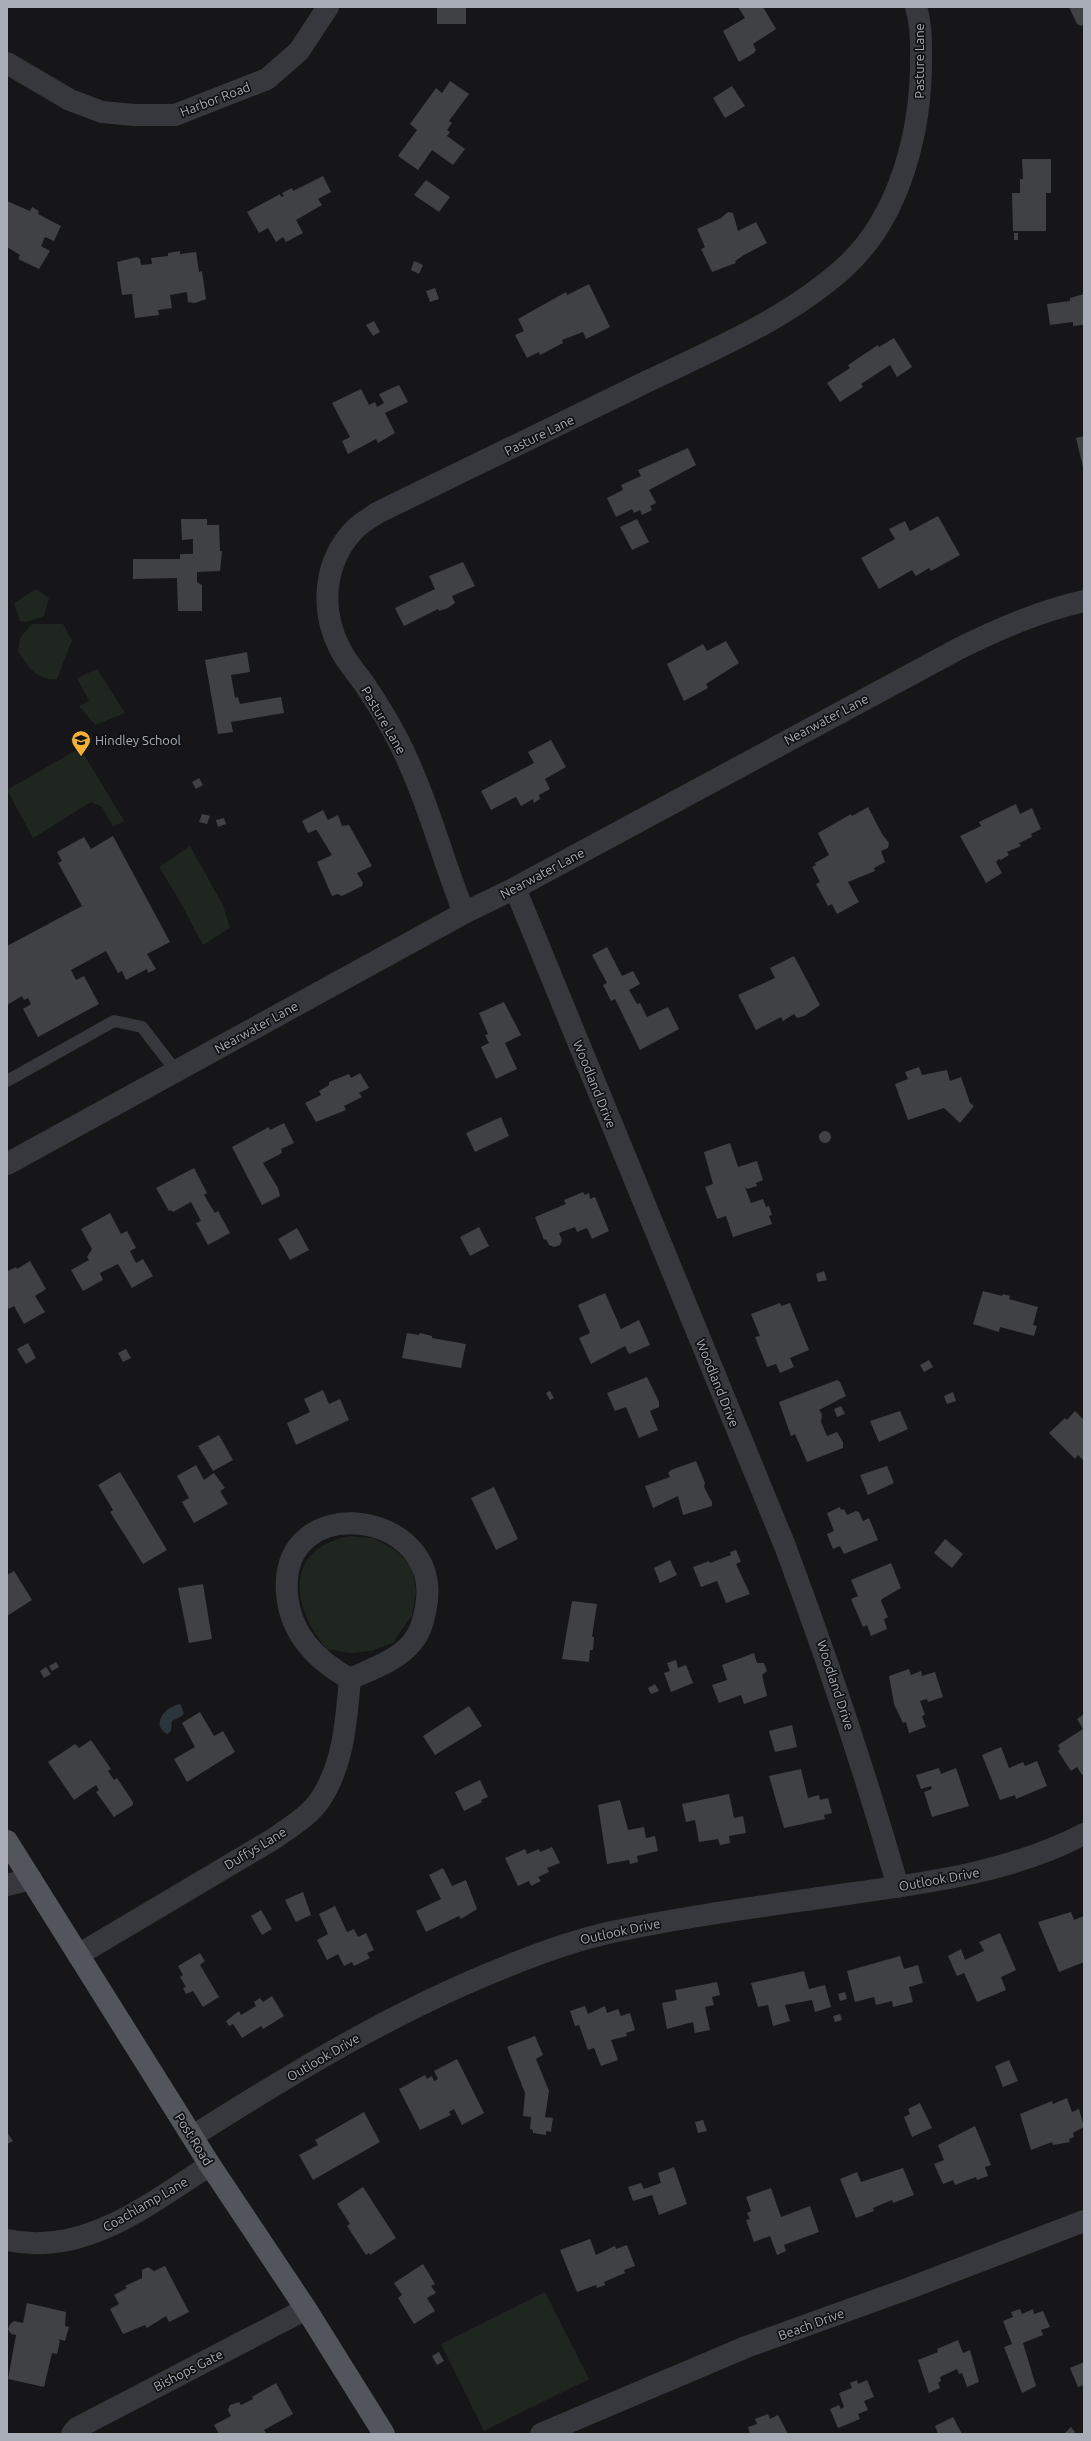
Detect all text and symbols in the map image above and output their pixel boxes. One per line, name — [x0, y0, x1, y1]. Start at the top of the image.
street label: Pasture Lane — [912, 23, 926, 99]
street label: Harbor Road — [178, 79, 252, 119]
street label: Pasture Lane — [502, 412, 576, 458]
street label: Pasture Lane — [359, 684, 409, 756]
street label: Nearwater Lane — [782, 691, 870, 747]
school or university icon: Hindley School — [70, 729, 92, 757]
place label: Hindley School — [95, 733, 182, 747]
street label: Nearwater Lane — [498, 845, 586, 901]
street label: Nearwater Lane — [212, 998, 300, 1056]
street label: Woodland Drive — [571, 1038, 619, 1130]
street label: Woodland Drive — [694, 1337, 742, 1429]
street label: Woodland Drive — [815, 1638, 857, 1732]
street label: Duffys Lane — [222, 1824, 288, 1872]
street label: Outlook Drive — [898, 1865, 980, 1893]
street label: Outlook Drive — [579, 1916, 661, 1946]
street label: Outlook Drive — [284, 2031, 362, 2083]
street label: Post Road — [172, 2110, 216, 2168]
street label: Coachlamp Lane — [100, 2174, 190, 2234]
street label: Beach Drive — [776, 2306, 846, 2342]
street label: Bishops Gate — [151, 2347, 225, 2393]

